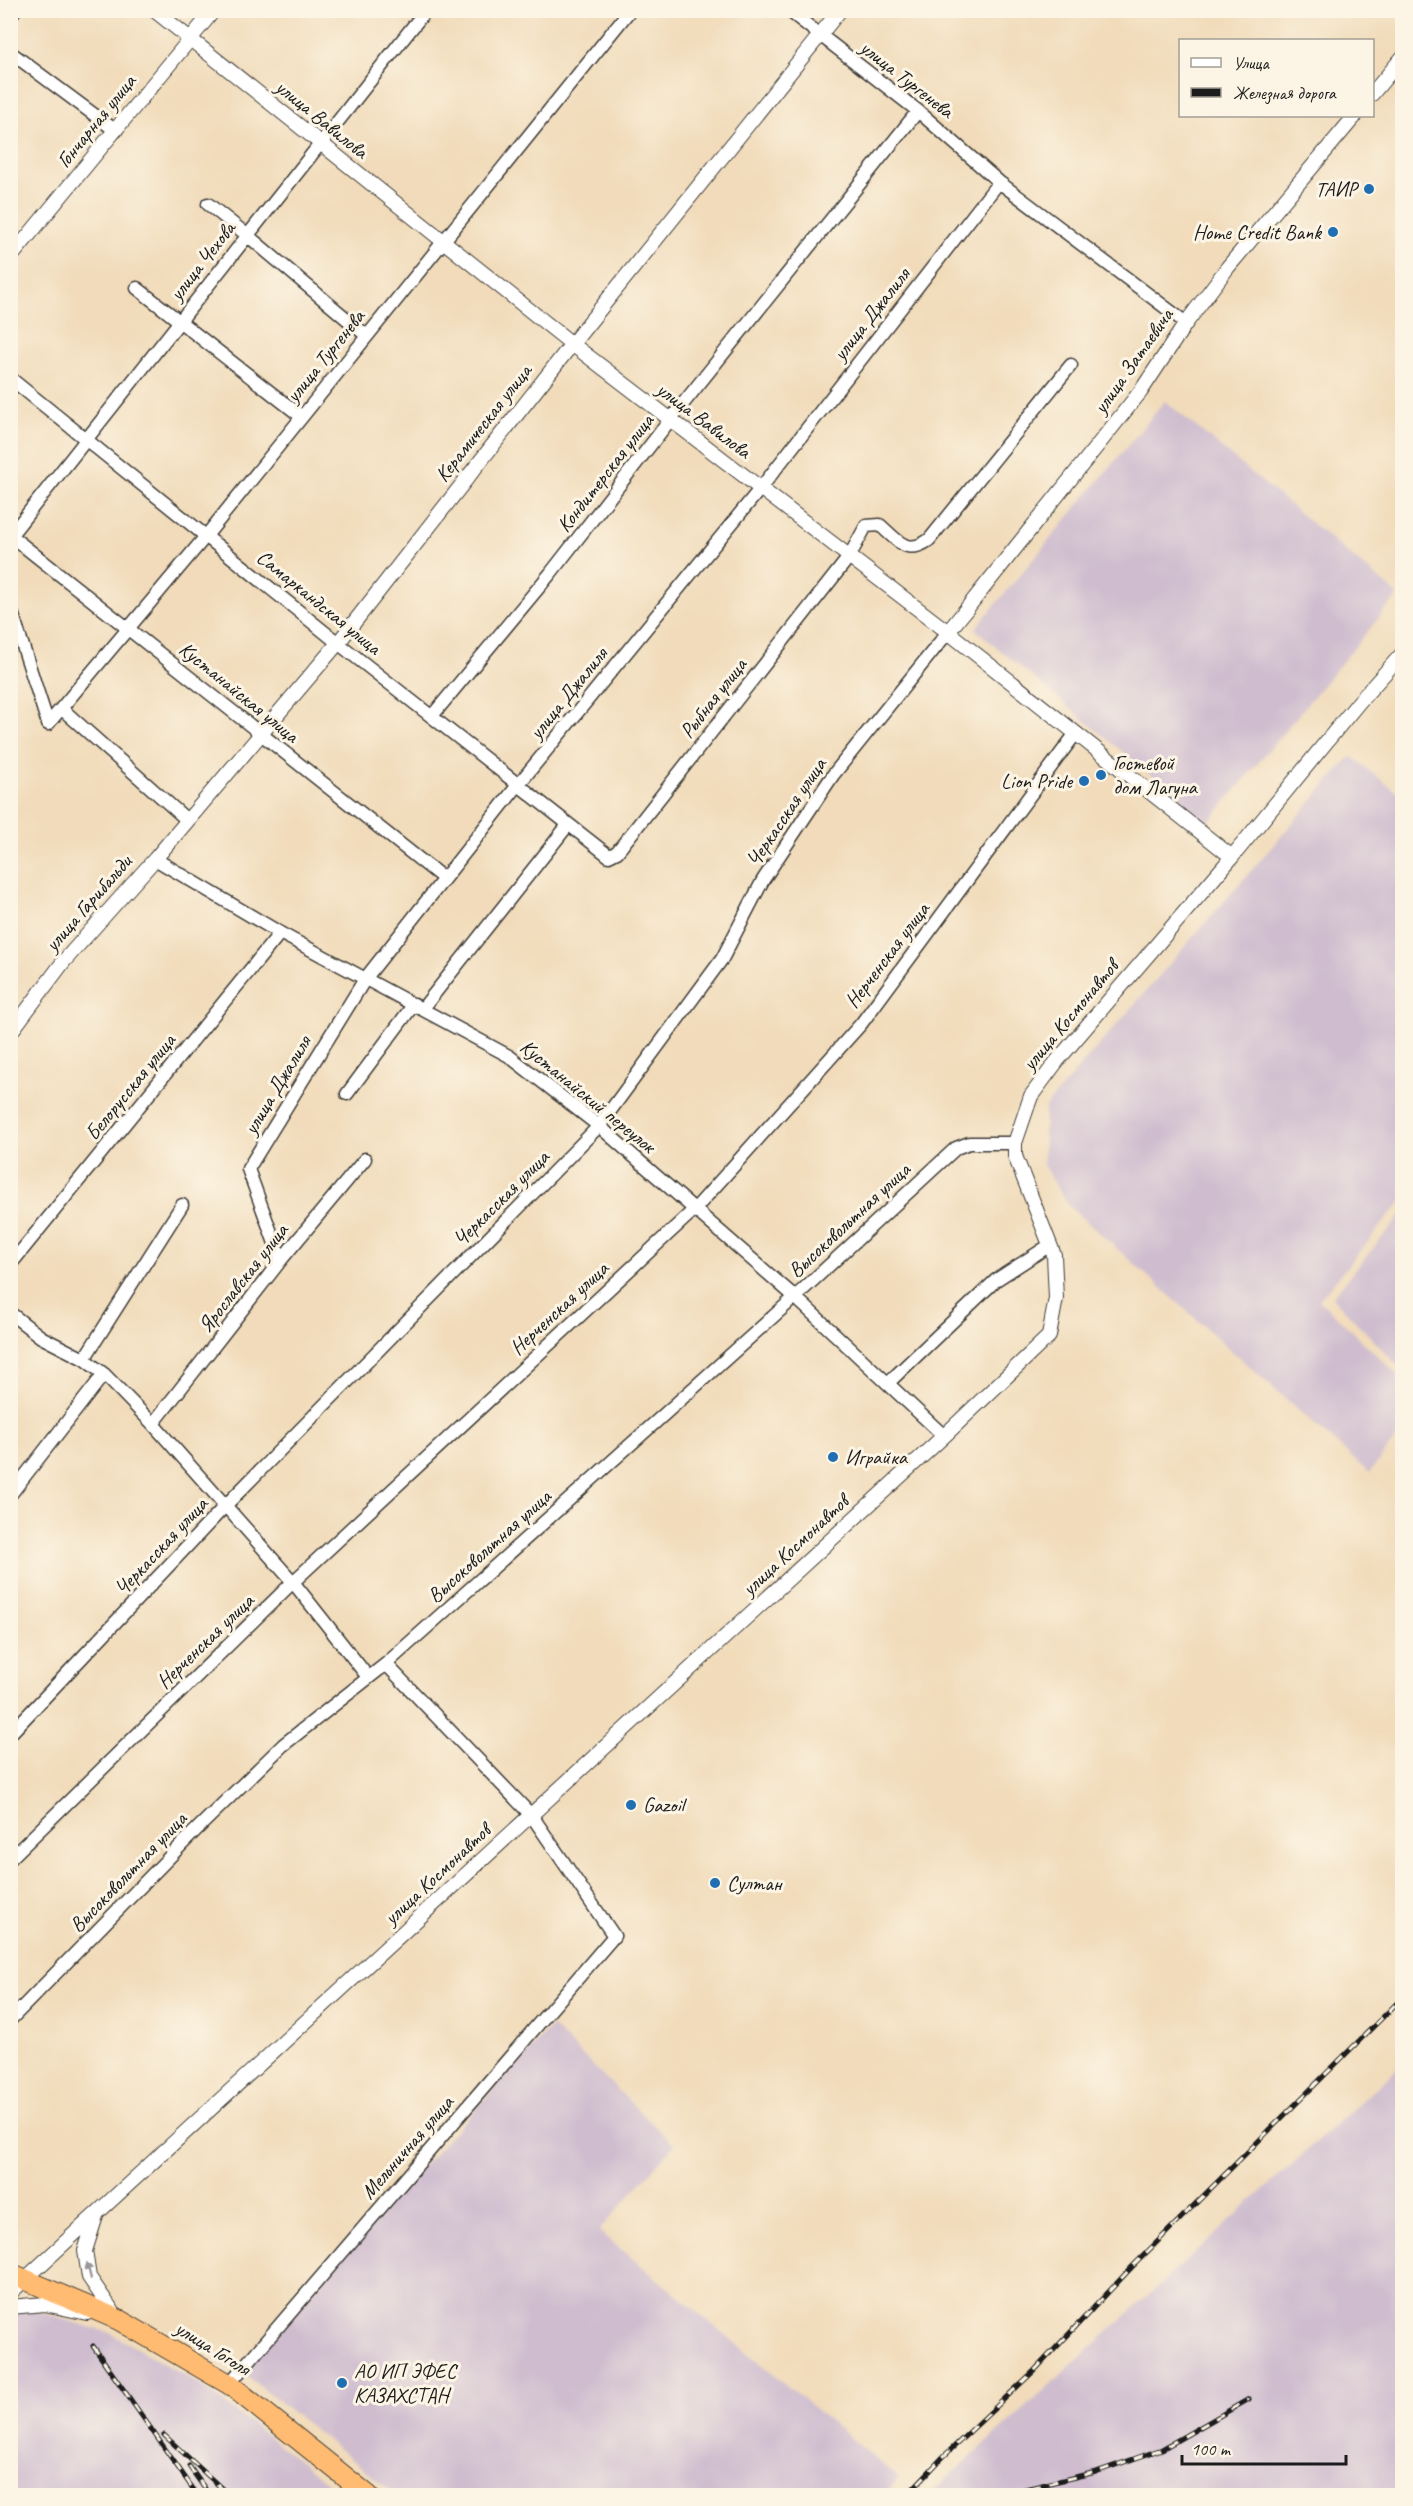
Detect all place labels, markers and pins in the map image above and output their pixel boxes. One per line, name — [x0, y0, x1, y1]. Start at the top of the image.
place label: ТАИР — [1315, 176, 1360, 202]
marker: ТАИР — [1362, 182, 1376, 196]
place label: Home Credit Bank — [1193, 219, 1322, 245]
marker: Home Credit Bank — [1326, 225, 1340, 239]
place label: Гостевой дом Лагуна — [1113, 750, 1199, 800]
place label: Lion Pride — [1001, 768, 1074, 794]
marker: Гостевой дом Лагуна — [1094, 768, 1108, 782]
marker: Lion Pride — [1077, 774, 1091, 788]
place label: Играйка — [845, 1444, 909, 1470]
marker: Играйка — [826, 1450, 840, 1464]
place label: Gazoil — [643, 1792, 687, 1818]
marker: Gazoil — [624, 1798, 638, 1812]
place label: Султан — [727, 1870, 783, 1896]
marker: Султан — [708, 1876, 722, 1890]
place label: АО ИП ЭФЕС КАЗАХСТАН — [354, 2358, 459, 2408]
marker: АО ИП ЭФЕС КАЗАХСТАН — [335, 2376, 349, 2390]

